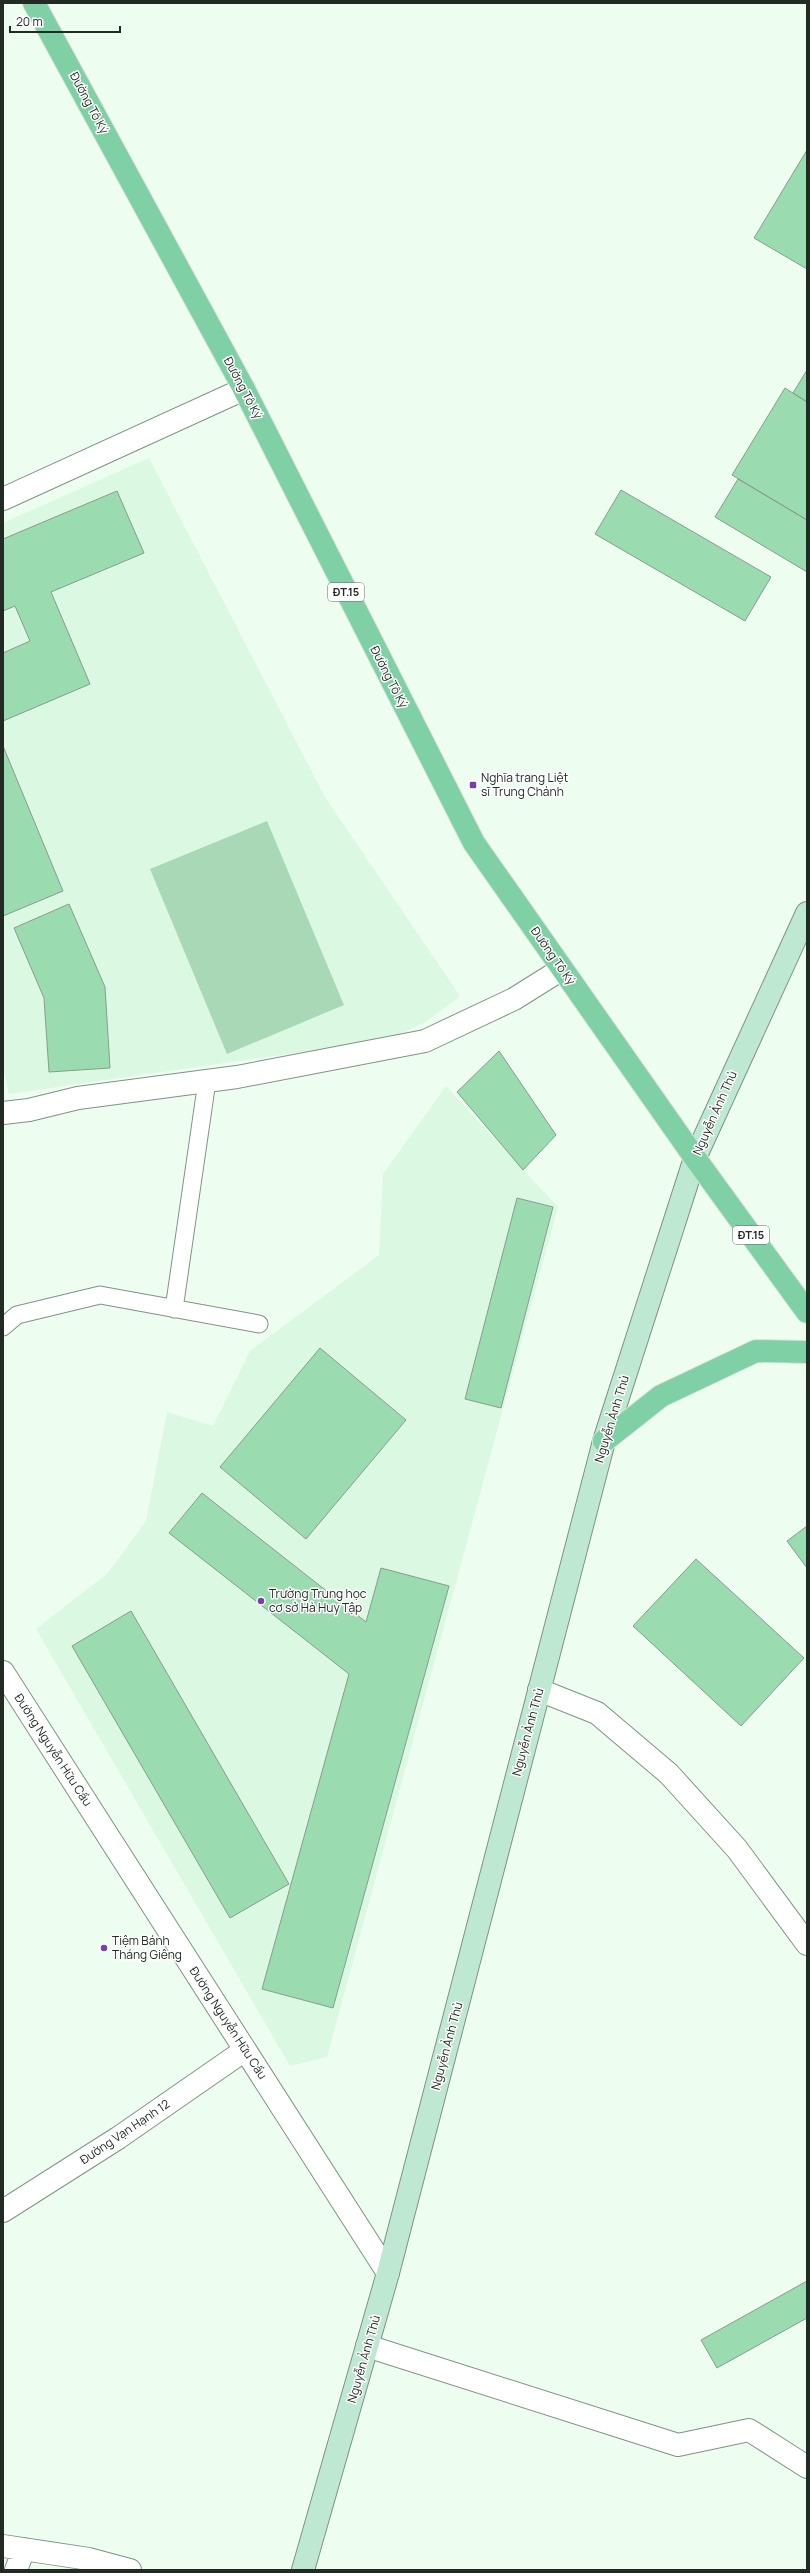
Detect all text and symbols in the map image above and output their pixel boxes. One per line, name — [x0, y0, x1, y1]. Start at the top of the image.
scale bar — [10, 8, 120, 34]
text: 20 m — [16, 13, 43, 30]
street label: Đường Tô Ký — [66, 69, 113, 137]
street label: Đường Tô Ký — [220, 354, 267, 422]
road number: ĐT.15 — [328, 583, 364, 601]
street label: Đường Tô Ký — [367, 643, 413, 711]
place label: Nghĩa trang Liệt sĩ Trung Chánh — [481, 769, 568, 800]
marker: Nghĩa trang Liệt sĩ Trung Chánh — [468, 780, 478, 790]
street label: Đường Tô Ký — [527, 923, 580, 989]
street label: Nguyễn Ảnh Thủ — [688, 1068, 741, 1158]
road number: ĐT.15 — [733, 1226, 769, 1244]
street label: Nguyễn Ảnh Thủ — [590, 1373, 633, 1465]
place label: Trường Trung học cơ sở Hà Huy Tập — [269, 1585, 367, 1616]
marker: Trường Trung học cơ sở Hà Huy Tập — [256, 1596, 266, 1606]
street label: Nguyễn Ảnh Thủ — [508, 1686, 547, 1778]
street label: Đường Nguyễn Hữu Cầu — [11, 1690, 96, 1809]
place label: Tiệm Bánh Tháng Giêng — [112, 1932, 182, 1963]
marker: Tiệm Bánh Tháng Giêng — [99, 1943, 109, 1953]
street label: Đường Nguyễn Hữu Cầu — [186, 1963, 271, 2082]
street label: Nguyễn Ảnh Thủ — [427, 2000, 466, 2092]
street label: Đường Vạn Hạnh 12 — [76, 2095, 173, 2168]
street label: Nguyễn Ảnh Thủ — [343, 2313, 384, 2405]

